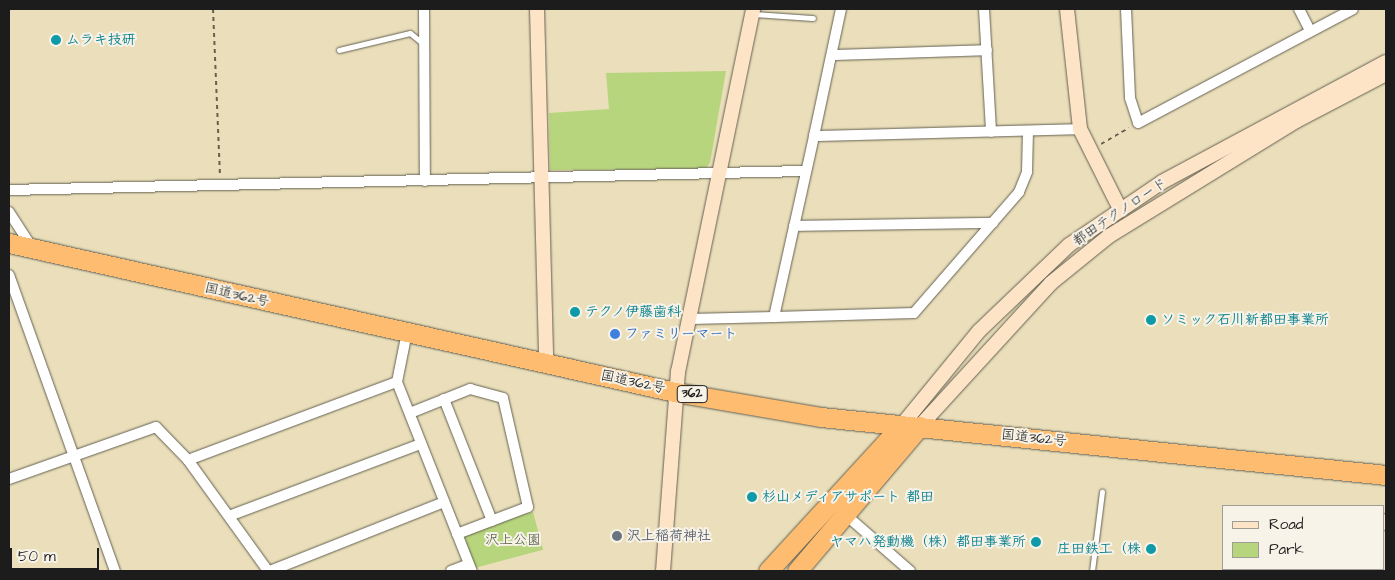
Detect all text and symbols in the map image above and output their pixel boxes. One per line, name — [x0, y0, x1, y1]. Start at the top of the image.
place label: ムラキ技研 — [66, 32, 136, 48]
marker: ムラキ技研 — [50, 34, 62, 46]
street label: 都田テクノロード — [1069, 174, 1171, 250]
street label: 国道362号 — [203, 279, 271, 311]
place label: テクノ伊藤歯科 — [585, 304, 683, 320]
marker: テクノ伊藤歯科 — [569, 306, 581, 318]
place label: ソミック石川新都田事業所 — [1161, 312, 1329, 328]
marker: ソミック石川新都田事業所 — [1145, 314, 1157, 326]
place label: ファミリーマート — [625, 326, 737, 342]
marker: ファミリーマート — [609, 328, 621, 340]
street label: 国道362号 — [599, 367, 667, 397]
road number: 362 — [676, 384, 708, 404]
street label: 国道362号 — [1000, 426, 1068, 450]
place label: 杉山メディアサポート 都田 — [762, 489, 936, 505]
marker: 杉山メディアサポート 都田 — [746, 491, 758, 503]
legend — [1222, 505, 1385, 570]
text: Road — [1269, 514, 1303, 535]
place label: 沢上稲荷神社 — [627, 528, 711, 544]
marker: 沢上稲荷神社 — [611, 530, 623, 542]
park label: 沢上公園 — [485, 532, 541, 548]
place label: ヤマハ発動機（株）都田事業所 — [830, 534, 1026, 550]
marker: ヤマハ発動機（株）都田事業所 — [1030, 536, 1042, 548]
scale bar — [12, 538, 101, 570]
text: Park — [1269, 539, 1304, 560]
place label: 庄田鉄工（株 — [1057, 541, 1141, 557]
marker: 庄田鉄工（株 — [1145, 543, 1157, 555]
text: 50 m — [18, 546, 56, 567]

